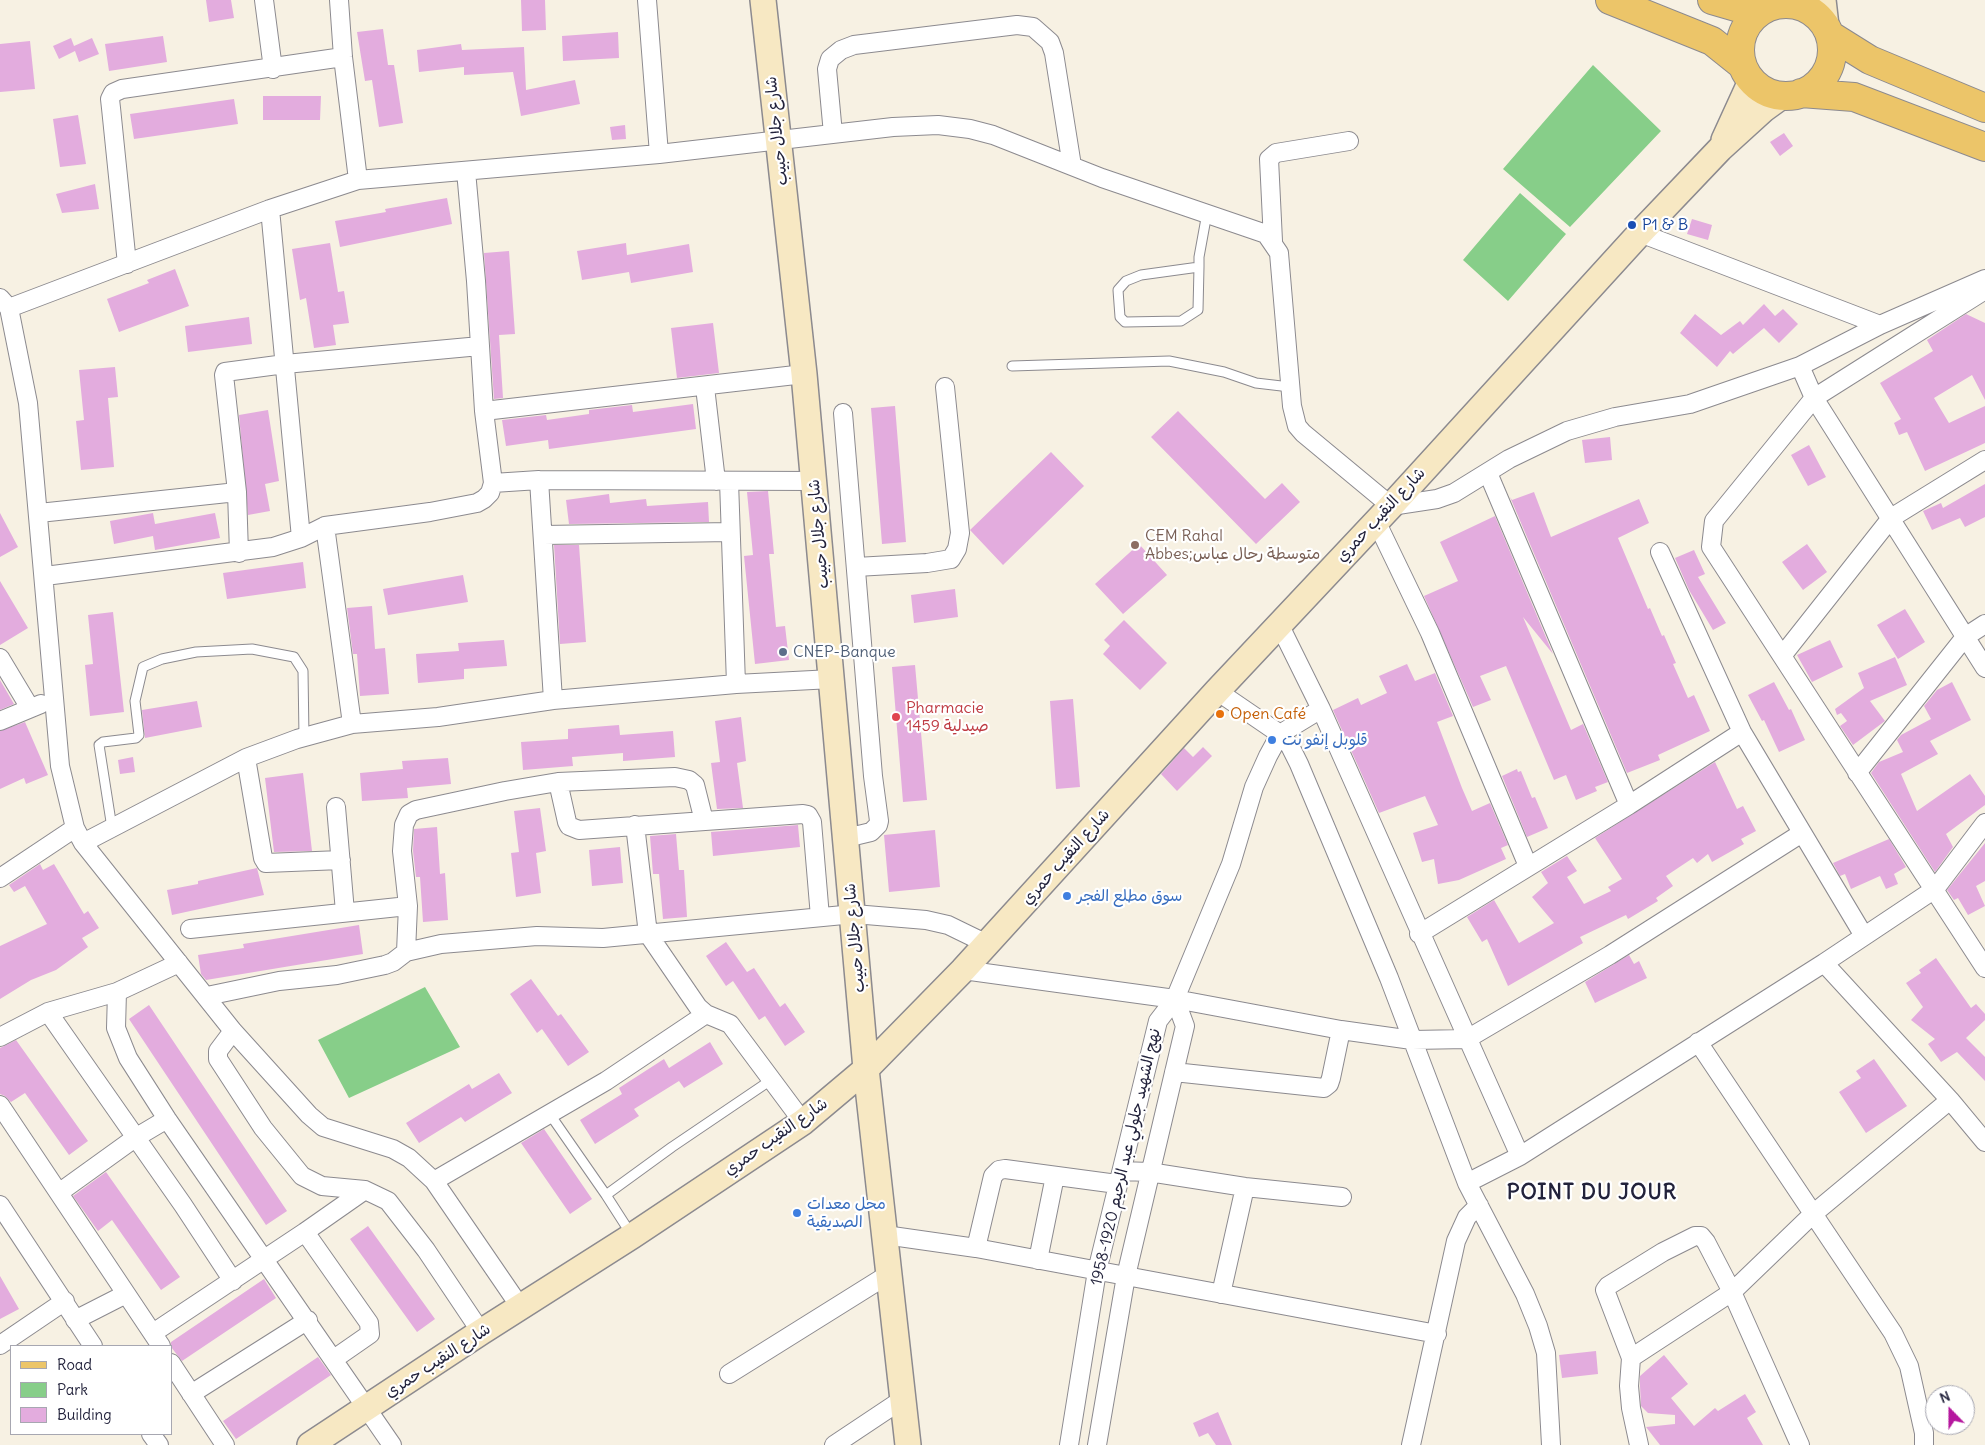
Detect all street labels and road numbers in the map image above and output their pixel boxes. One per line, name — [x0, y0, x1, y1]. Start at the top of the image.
street label: شارع جلال حبيب — [762, 76, 792, 186]
street label: شارع النقيب حمري — [1332, 464, 1430, 566]
street label: شارع جلال حبيب — [805, 479, 833, 589]
street label: شارع النقيب حمري — [1018, 805, 1114, 909]
street label: شارع جلال حبيب — [841, 883, 869, 993]
street label: نهج الشهيد جلولي عبد الرحيم 1920-1958 — [1087, 1027, 1165, 1287]
street label: شارع النقيب حمري — [721, 1094, 831, 1180]
street label: شارع النقيب حمري — [382, 1320, 494, 1402]

